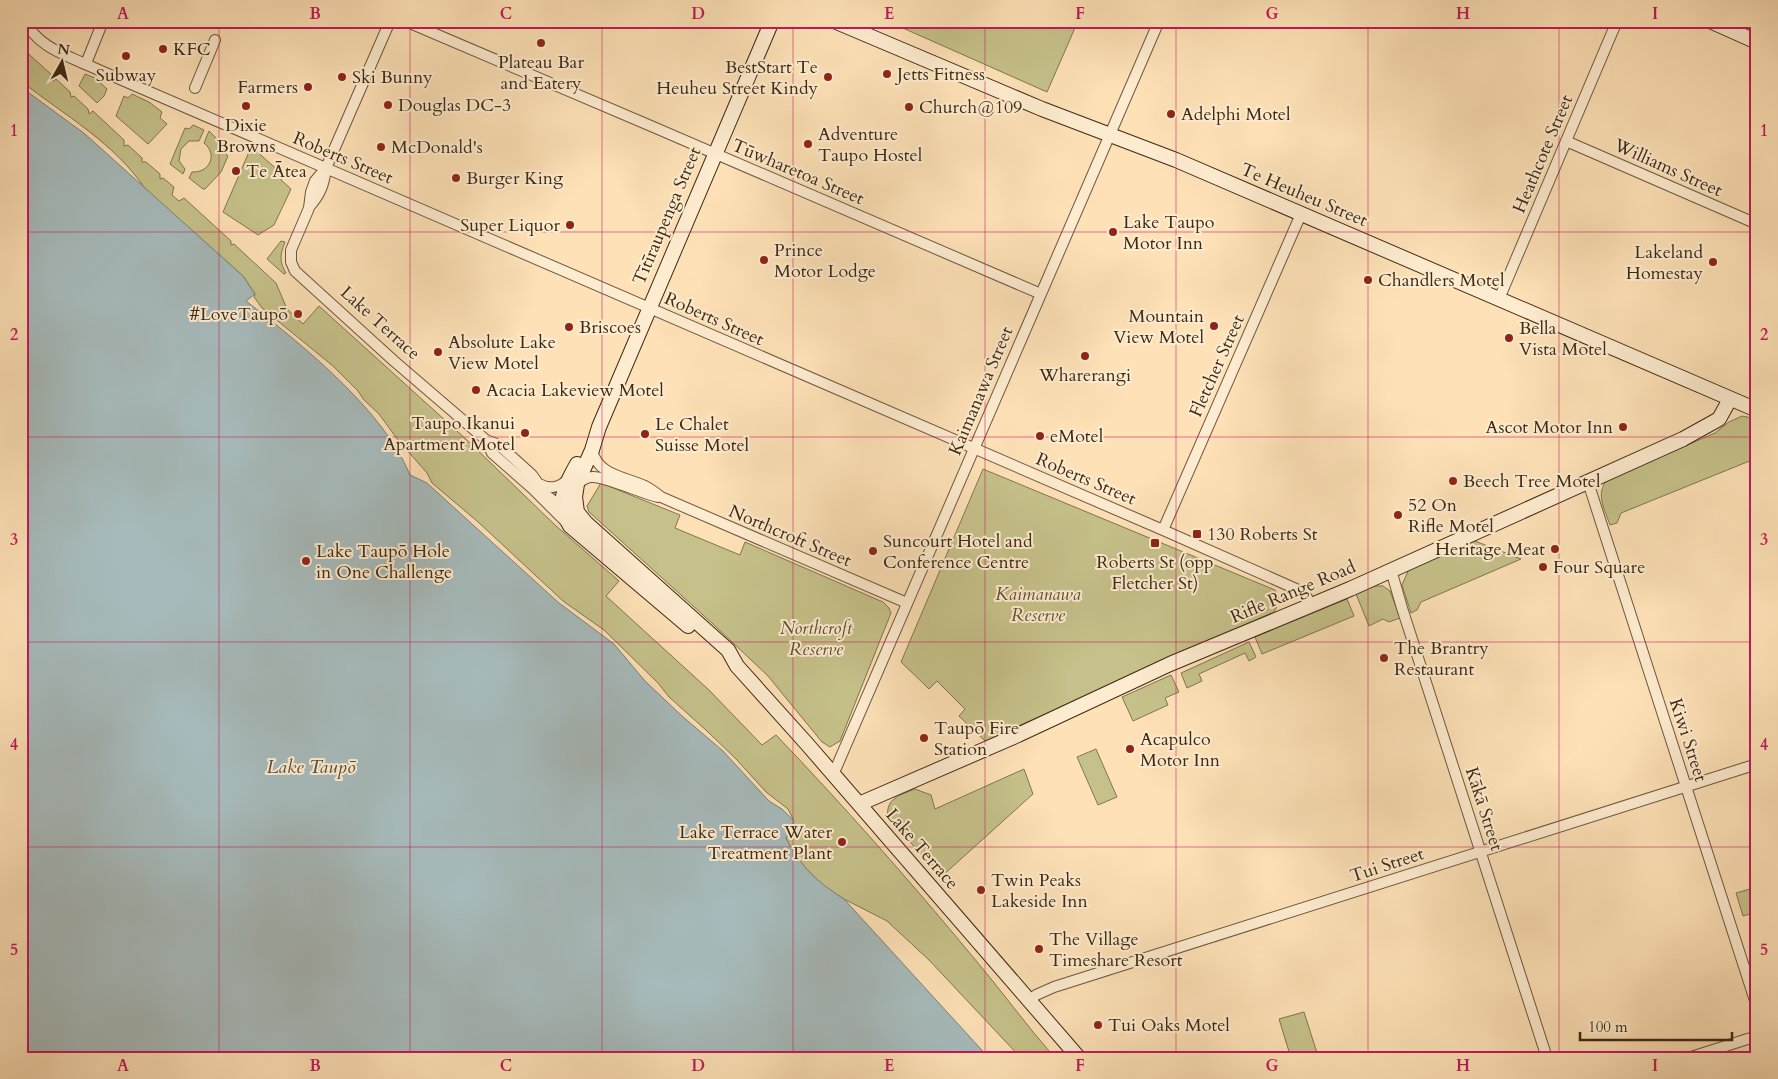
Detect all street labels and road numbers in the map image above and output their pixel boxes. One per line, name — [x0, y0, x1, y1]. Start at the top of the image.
street label: Heathcote Street — [1507, 91, 1579, 217]
street label: Roberts Street — [289, 126, 397, 190]
street label: Tūwharetoa Street — [728, 133, 868, 211]
street label: Williams Street — [1609, 133, 1727, 203]
street label: Tītīraupenga Street — [627, 143, 707, 289]
street label: Te Heuheu Street — [1237, 157, 1371, 233]
street label: Lake Terrace — [334, 280, 426, 366]
street label: Roberts Street — [660, 286, 768, 352]
street label: Fletcher Street — [1183, 311, 1251, 421]
street label: Kaimanawa Street — [943, 323, 1020, 459]
street label: Roberts Street — [1032, 447, 1140, 511]
street label: Northcroft Street — [725, 499, 855, 573]
street label: Rifle Range Road — [1226, 554, 1360, 630]
street label: Kiwi Street — [1663, 695, 1713, 785]
street label: Kākā Street — [1459, 764, 1509, 854]
street label: Lake Terrace — [880, 803, 964, 895]
street label: Tui Street — [1347, 841, 1427, 889]

